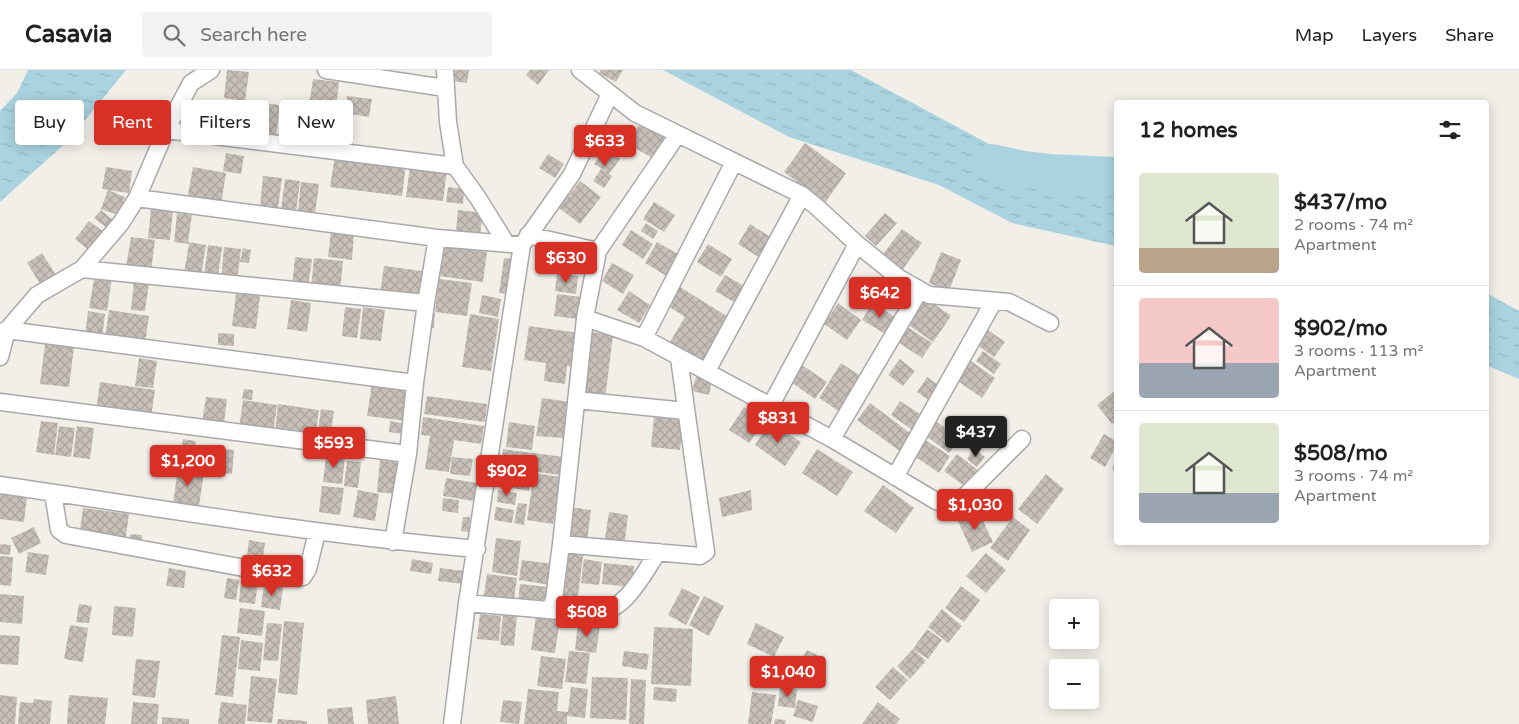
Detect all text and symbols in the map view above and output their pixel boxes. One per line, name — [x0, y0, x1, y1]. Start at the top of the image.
search box — [142, 12, 492, 57]
text: Casavia — [25, 20, 112, 49]
icon: search — [160, 21, 188, 49]
text: Search here — [200, 24, 307, 46]
text: Map — [1295, 24, 1334, 46]
text: Layers — [1362, 24, 1417, 46]
text: Share — [1445, 24, 1494, 46]
chip: Buy — [15, 100, 84, 145]
chip: Rent — [94, 100, 171, 145]
chip: Filters — [181, 100, 269, 145]
chip: New — [279, 100, 353, 145]
icon: filters — [1436, 116, 1464, 144]
text: 12 homes — [1139, 118, 1238, 143]
pin: $633 — [575, 124, 635, 167]
text: $633 — [585, 131, 625, 151]
text: $437/mo — [1294, 190, 1387, 215]
icon: home — [1179, 193, 1239, 253]
text: 2 rooms · 74 m² — [1294, 215, 1413, 235]
text: Apartment — [1294, 235, 1377, 255]
pin: $630 — [536, 242, 596, 284]
text: $630 — [546, 248, 586, 268]
pin: $642 — [850, 276, 910, 319]
text: $642 — [860, 283, 900, 303]
text: $902/mo — [1294, 316, 1388, 341]
icon: home — [1179, 318, 1239, 378]
text: 3 rooms · 113 m² — [1294, 341, 1423, 361]
text: Apartment — [1294, 361, 1377, 381]
pin: $831 — [748, 402, 808, 444]
text: $831 — [758, 408, 798, 428]
pin: $437 — [946, 416, 1006, 458]
text: $437 — [956, 422, 996, 442]
pin: $593 — [304, 426, 364, 469]
text: $593 — [314, 433, 354, 453]
text: $508/mo — [1294, 441, 1388, 466]
icon: home — [1179, 443, 1239, 503]
pin: $1,200 — [147, 444, 229, 487]
text: $1,200 — [161, 451, 215, 471]
pin: $902 — [477, 454, 537, 497]
text: $902 — [487, 461, 527, 481]
text: 3 rooms · 74 m² — [1294, 466, 1413, 486]
text: Apartment — [1294, 486, 1377, 506]
pin: $1,030 — [934, 488, 1016, 531]
text: $1,030 — [948, 495, 1002, 515]
pin: $632 — [242, 554, 302, 597]
text: $632 — [252, 561, 292, 581]
pin: $508 — [557, 596, 617, 638]
map controls — [1049, 599, 1099, 709]
button: + — [1049, 599, 1099, 649]
text: $508 — [567, 602, 607, 622]
pin: $1,040 — [747, 656, 829, 698]
button: − — [1049, 659, 1099, 709]
text: $1,040 — [761, 662, 815, 682]

